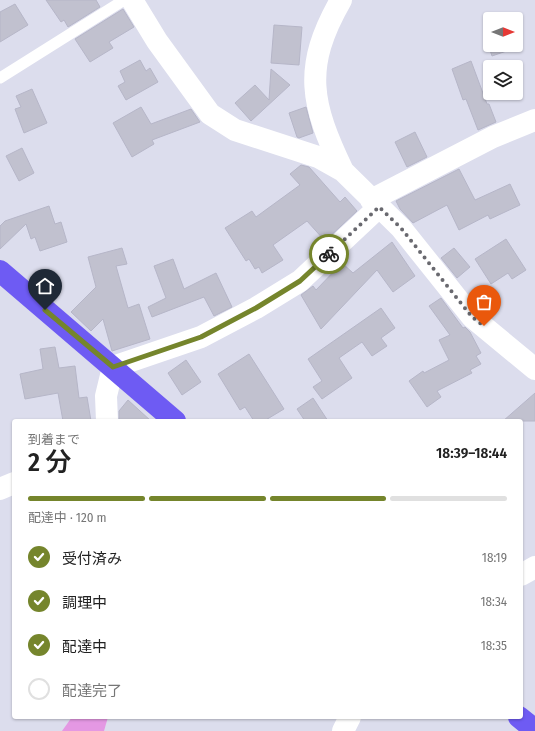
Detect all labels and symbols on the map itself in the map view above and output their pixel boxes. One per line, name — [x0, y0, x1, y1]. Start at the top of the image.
north arrow — [483, 12, 523, 52]
courier — [309, 234, 349, 274]
pin — [28, 269, 62, 310]
pin — [467, 285, 501, 326]

